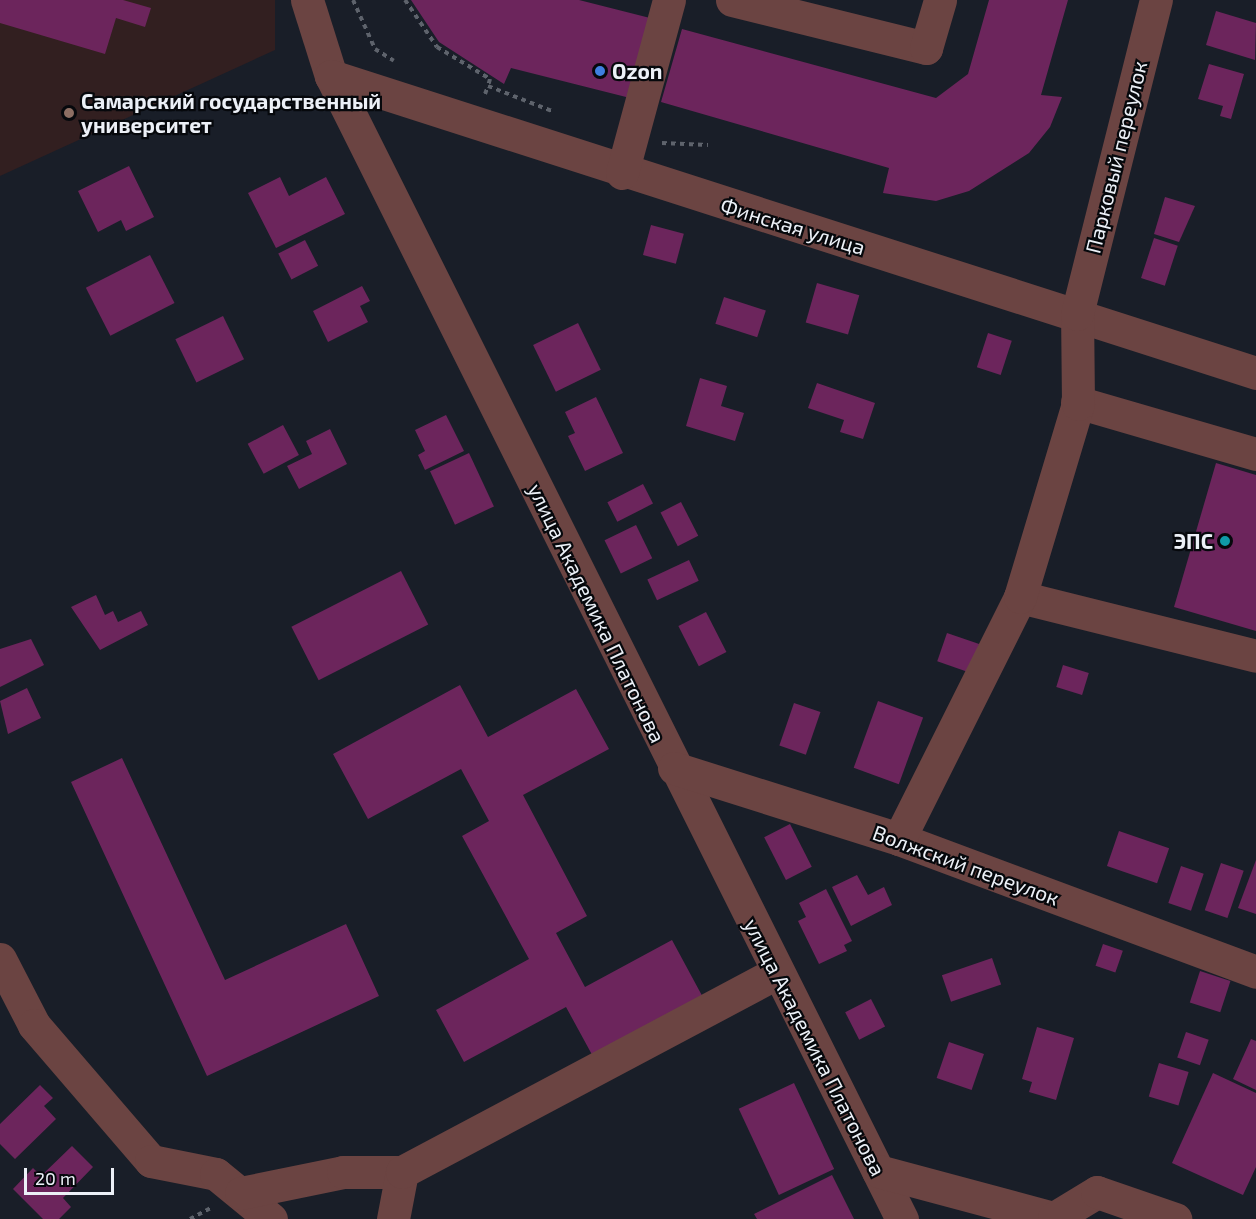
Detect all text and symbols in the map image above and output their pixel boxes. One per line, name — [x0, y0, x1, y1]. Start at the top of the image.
place label: Ozon — [612, 58, 662, 84]
street label: Парковый переулок — [1080, 58, 1152, 256]
marker: Ozon — [593, 64, 607, 78]
place label: Самарский государственный университет — [81, 88, 381, 138]
marker: Самарский государственный университет — [62, 106, 76, 120]
street label: Финская улица — [718, 192, 868, 260]
street label: улица Академика Платонова — [523, 479, 671, 747]
place label: ЭПС — [1174, 528, 1213, 554]
marker: ЭПС — [1218, 534, 1232, 548]
street label: Волжский переулок — [869, 820, 1063, 910]
street label: улица Академика Платонова — [739, 914, 891, 1180]
scale bar — [27, 1156, 117, 1194]
text: 20 m — [35, 1167, 76, 1189]

